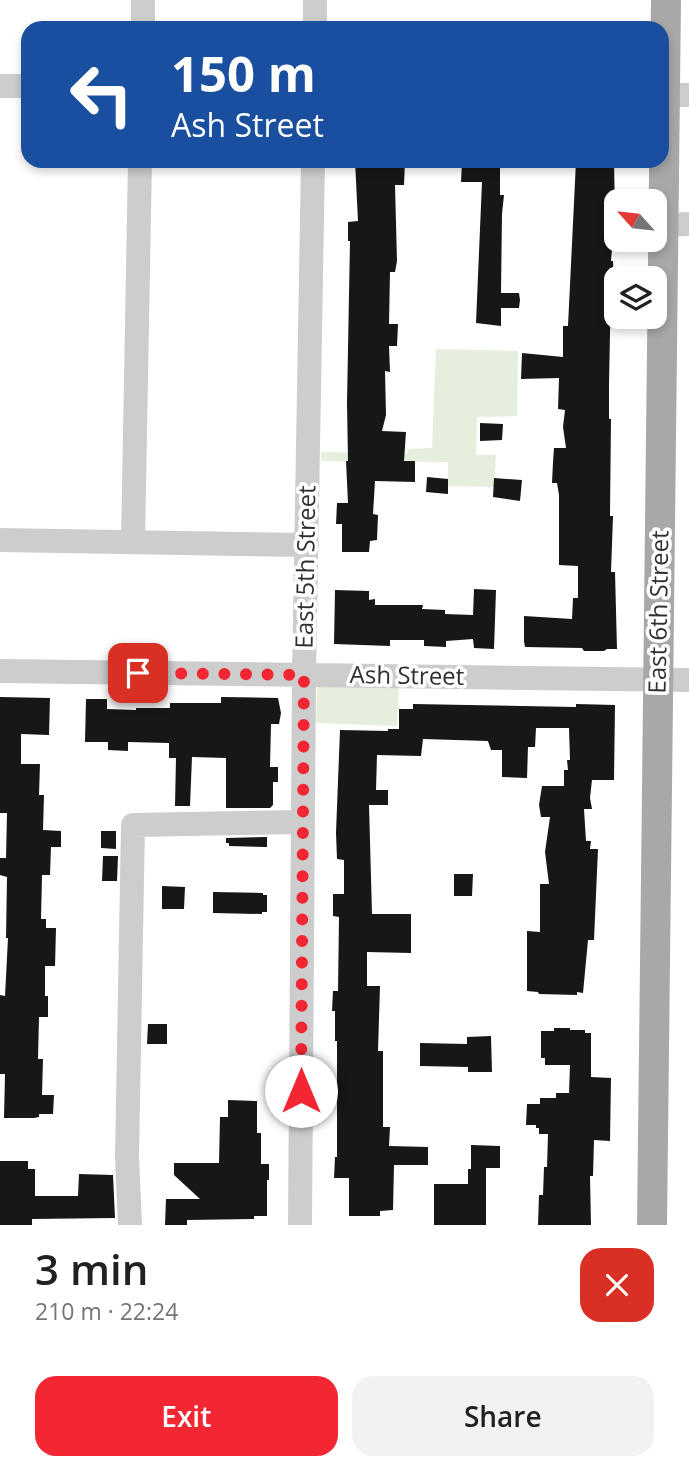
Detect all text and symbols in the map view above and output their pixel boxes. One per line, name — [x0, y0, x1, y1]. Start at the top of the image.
text: 150 m — [171, 40, 316, 106]
icon: left — [56, 49, 147, 140]
text: Ash Street — [171, 103, 324, 146]
north arrow — [604, 189, 667, 252]
map controls — [604, 189, 667, 329]
button: layers — [604, 266, 667, 329]
street label: East 5th Street — [287, 485, 322, 649]
street label: East 6th Street — [640, 530, 675, 694]
pin — [108, 643, 168, 703]
icon: arrive — [119, 654, 157, 692]
street label: Ash Street — [349, 657, 465, 692]
position arrow — [264, 1054, 338, 1128]
text: 3 min — [35, 1240, 148, 1297]
button: close — [580, 1248, 654, 1322]
text: 210 m · 22:24 — [35, 1295, 178, 1327]
button: Exit — [35, 1376, 338, 1456]
button: Share — [352, 1376, 654, 1456]

